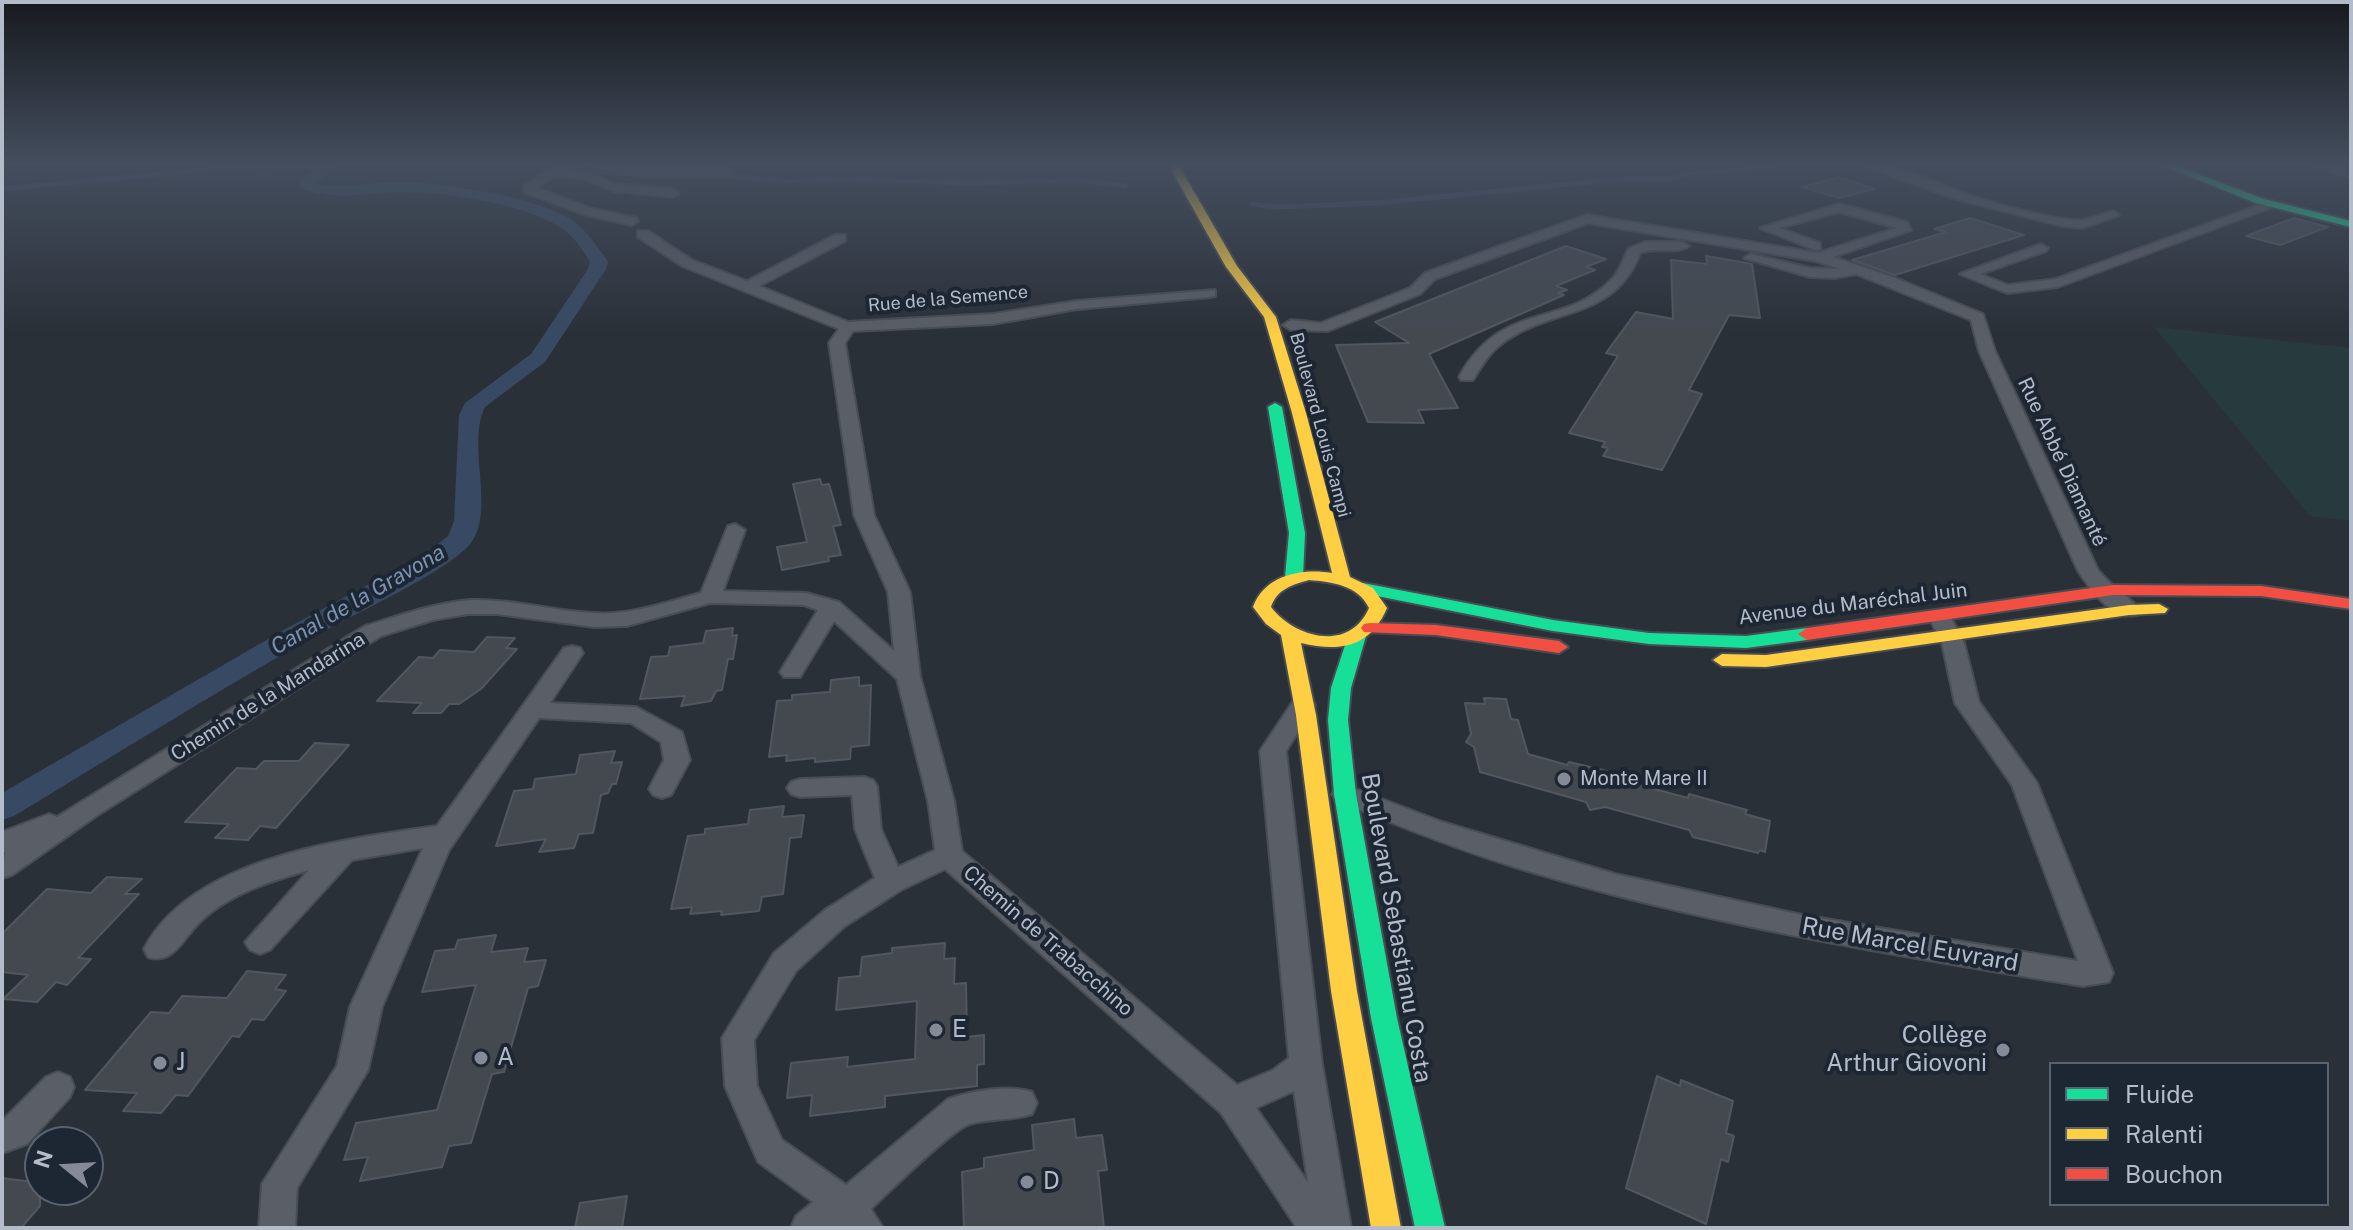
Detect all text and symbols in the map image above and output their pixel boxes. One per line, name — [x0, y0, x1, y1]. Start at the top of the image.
street label: Rue de la Semence — [867, 281, 1029, 317]
street label: Boulevard Louis Campi — [1285, 330, 1355, 520]
street label: Rue Abbé Diamanté — [2012, 374, 2112, 550]
water label: Canal de la Gravona — [266, 539, 450, 661]
street label: Avenue du Maréchal Juin — [1737, 578, 1969, 630]
street label: Chemin de la Mandarina — [167, 627, 369, 767]
place label: Monte Mare II — [1580, 767, 1708, 791]
marker: Monte Mare II — [1555, 770, 1573, 788]
street label: Boulevard Sebastianu Costa — [1355, 771, 1437, 1085]
street label: Chemin de Trabacchino — [958, 861, 1138, 1021]
street label: Rue Marcel Euvrard — [1800, 912, 2020, 978]
place label: E — [952, 1016, 967, 1044]
marker: E — [927, 1021, 945, 1039]
place label: Collège Arthur Giovoni — [1826, 1022, 1987, 1078]
marker: Collège Arthur Giovoni — [1994, 1041, 2012, 1059]
place label: A — [497, 1044, 514, 1072]
place label: J — [176, 1049, 185, 1077]
marker: A — [472, 1049, 490, 1067]
marker: J — [151, 1054, 169, 1072]
legend — [2049, 1062, 2329, 1206]
text: Fluide — [2125, 1080, 2194, 1108]
text: Ralenti — [2125, 1120, 2203, 1148]
north arrow — [24, 1126, 104, 1206]
text: N — [28, 1147, 58, 1171]
text: Bouchon — [2125, 1160, 2223, 1188]
place label: D — [1043, 1168, 1060, 1196]
marker: D — [1018, 1173, 1036, 1191]

